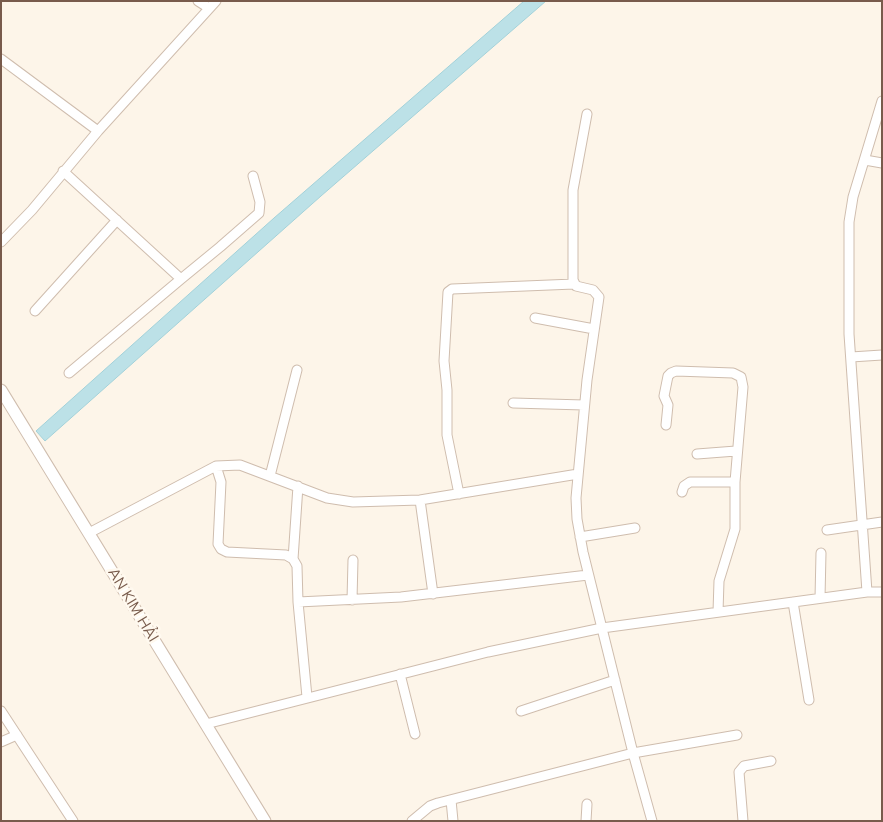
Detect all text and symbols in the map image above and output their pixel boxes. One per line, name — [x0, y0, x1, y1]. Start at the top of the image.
street label: AN KIM HẢI — [104, 565, 162, 645]

